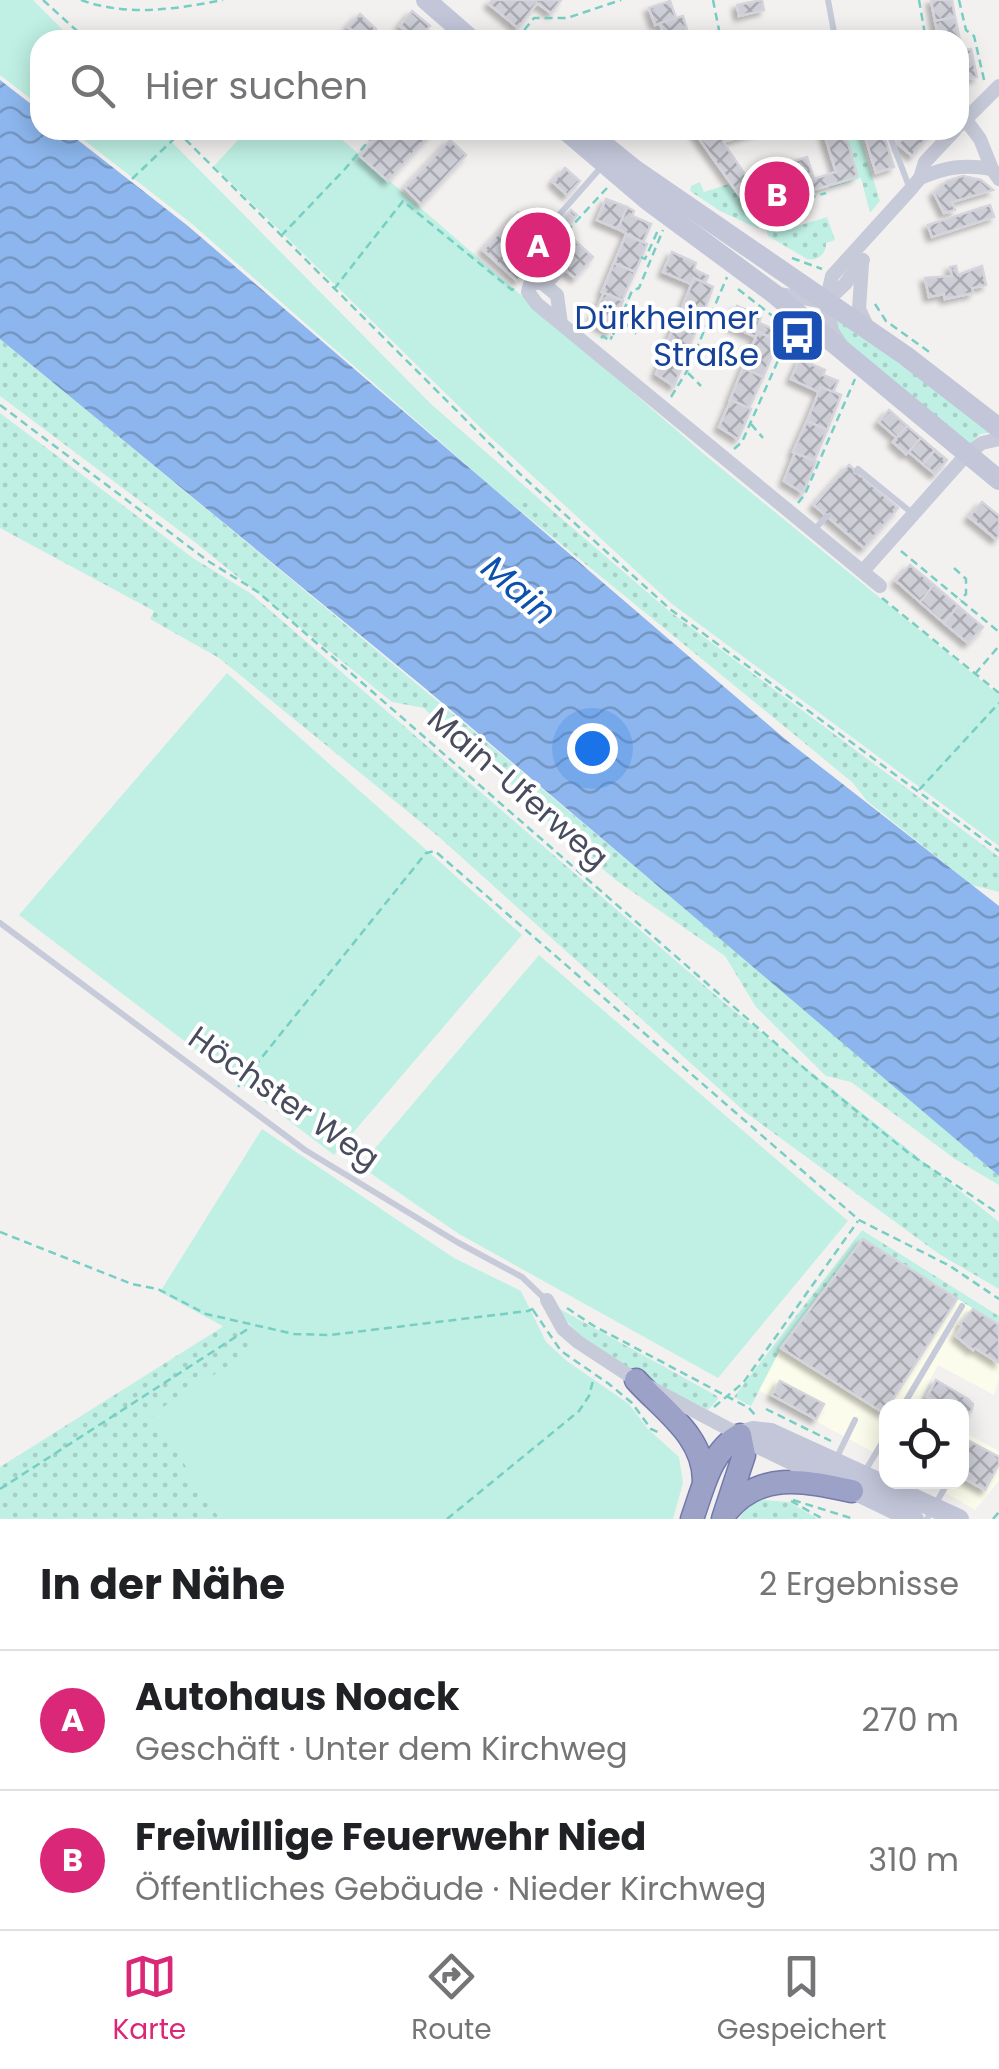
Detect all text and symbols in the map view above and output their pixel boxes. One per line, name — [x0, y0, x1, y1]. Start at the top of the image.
search box — [30, 30, 969, 140]
icon: search — [65, 58, 120, 113]
text: Hier suchen — [145, 59, 368, 112]
pin: B — [744, 156, 810, 232]
pin: A — [506, 208, 570, 282]
place label: Dürkheimer Straße — [575, 295, 759, 377]
bus stop icon: Dürkheimer Straße — [768, 306, 828, 366]
water label: Main — [471, 543, 567, 636]
street label: Main-Uferweg — [418, 696, 619, 879]
your location — [567, 723, 618, 774]
street label: Höchster Weg — [180, 1015, 389, 1180]
map controls — [879, 1399, 969, 1489]
button: locate — [879, 1399, 969, 1489]
text: In der Nähe — [40, 1555, 285, 1614]
text: 2 Ergebnisse — [759, 1561, 959, 1606]
text: Autohaus Noack — [135, 1670, 460, 1723]
text: A — [61, 1697, 84, 1742]
text: 270 m — [862, 1697, 959, 1742]
text: Geschäft · Unter dem Kirchweg — [135, 1726, 628, 1771]
text: Freiwillige Feuerwehr Nied — [135, 1810, 646, 1863]
text: B — [62, 1837, 83, 1882]
text: 310 m — [868, 1837, 959, 1882]
text: Öffentliches Gebäude · Nieder Kirchweg — [135, 1866, 767, 1911]
tab: Karte — [113, 1949, 186, 2051]
tab: Route — [411, 1949, 492, 2051]
tab: Gespeichert — [717, 1949, 886, 2051]

